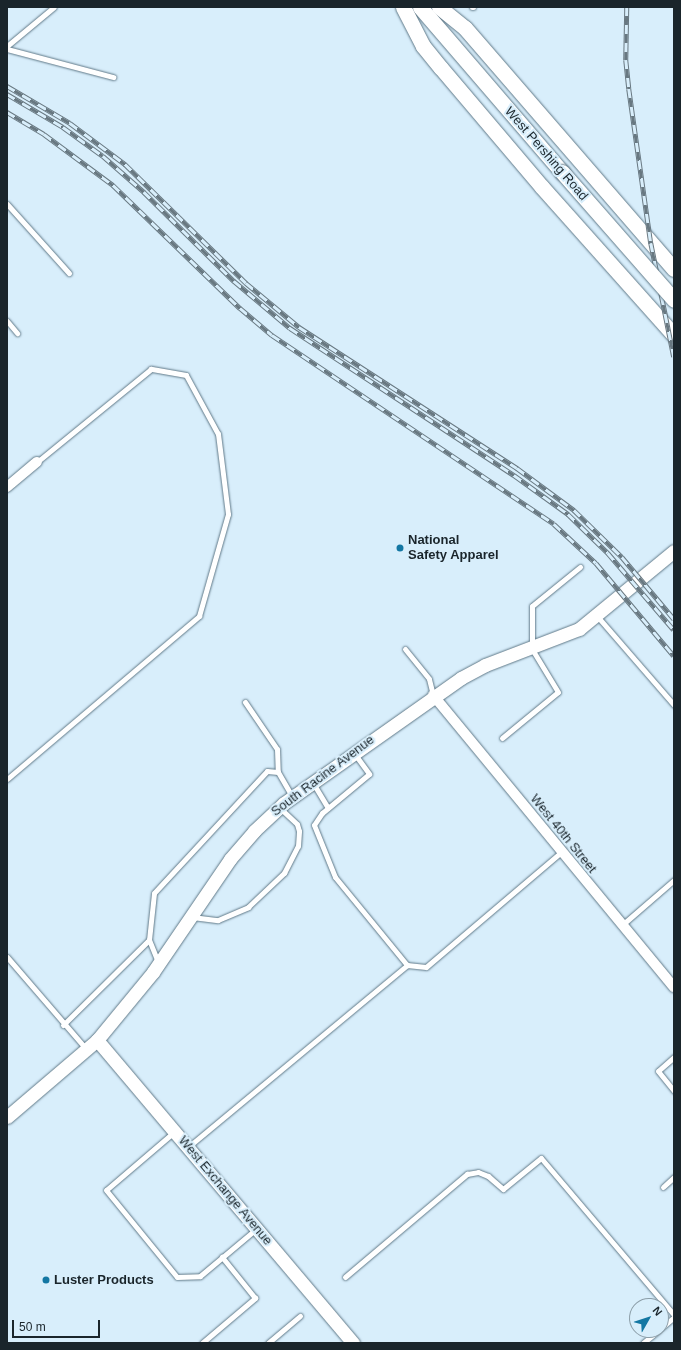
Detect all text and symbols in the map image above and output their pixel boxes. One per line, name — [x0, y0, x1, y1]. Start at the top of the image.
street label: West Pershing Road — [501, 104, 591, 204]
place label: National Safety Apparel — [408, 533, 499, 564]
marker: National Safety Apparel — [395, 543, 405, 553]
street label: South Racine Avenue — [268, 732, 378, 820]
street label: West 40th Street — [527, 792, 599, 876]
street label: West Exchange Avenue — [175, 1133, 275, 1249]
place label: Luster Products — [54, 1272, 154, 1288]
marker: Luster Products — [41, 1275, 51, 1285]
north arrow — [629, 1298, 669, 1338]
text: N — [650, 1304, 665, 1318]
scale bar — [14, 1312, 102, 1338]
text: 50 m — [19, 1320, 46, 1334]

